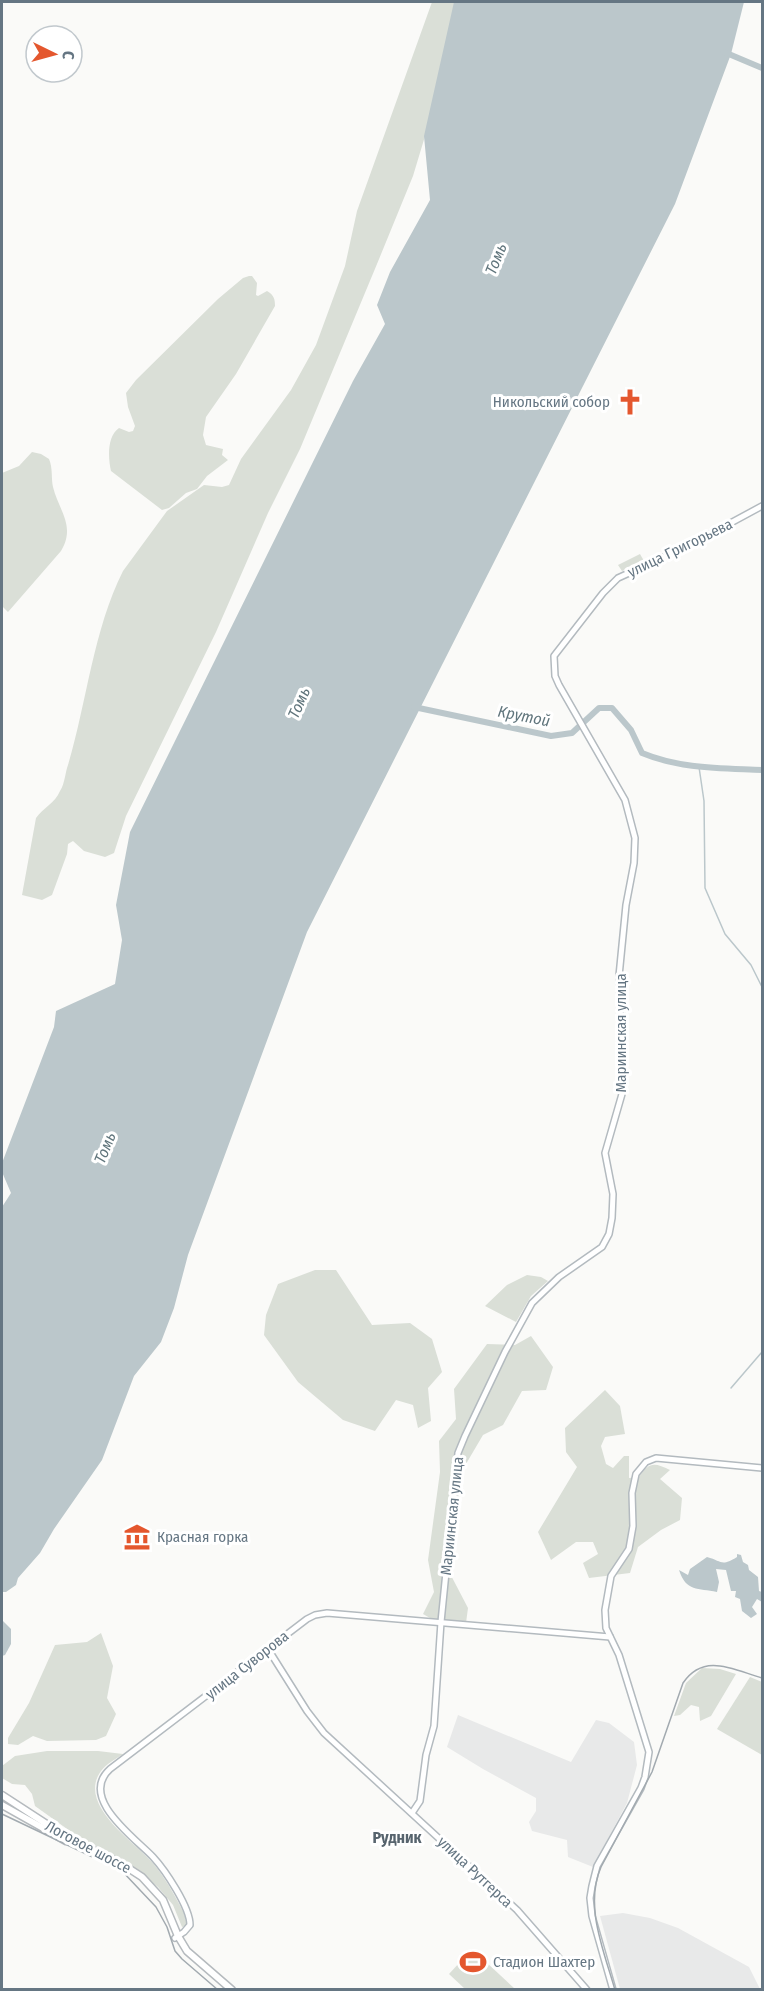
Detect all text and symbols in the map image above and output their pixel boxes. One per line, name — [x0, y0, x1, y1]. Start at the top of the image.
north arrow — [24, 24, 84, 84]
text: С — [59, 50, 78, 61]
water label: Томь — [481, 241, 511, 277]
church icon: Никольский собор — [615, 387, 645, 417]
place label: Никольский собор — [493, 393, 610, 411]
street label: улица Григорьева — [625, 515, 735, 581]
water label: Томь — [284, 685, 314, 721]
water label: Крутой — [496, 702, 552, 730]
street label: Мариинская улица — [612, 973, 630, 1093]
water label: Томь — [90, 1130, 120, 1166]
street label: Мариинская улица — [437, 1456, 467, 1576]
museum icon: Красная горка — [122, 1522, 152, 1552]
place label: Красная горка — [157, 1528, 248, 1546]
street label: улица Суворова — [202, 1627, 292, 1703]
street label: Логовое шоссе — [42, 1817, 134, 1877]
district label: Рудник — [372, 1828, 423, 1847]
street label: улица Рутгерса — [434, 1833, 516, 1911]
sports icon: Стадион Шахтер — [458, 1947, 488, 1977]
place label: Стадион Шахтер — [493, 1953, 595, 1971]

